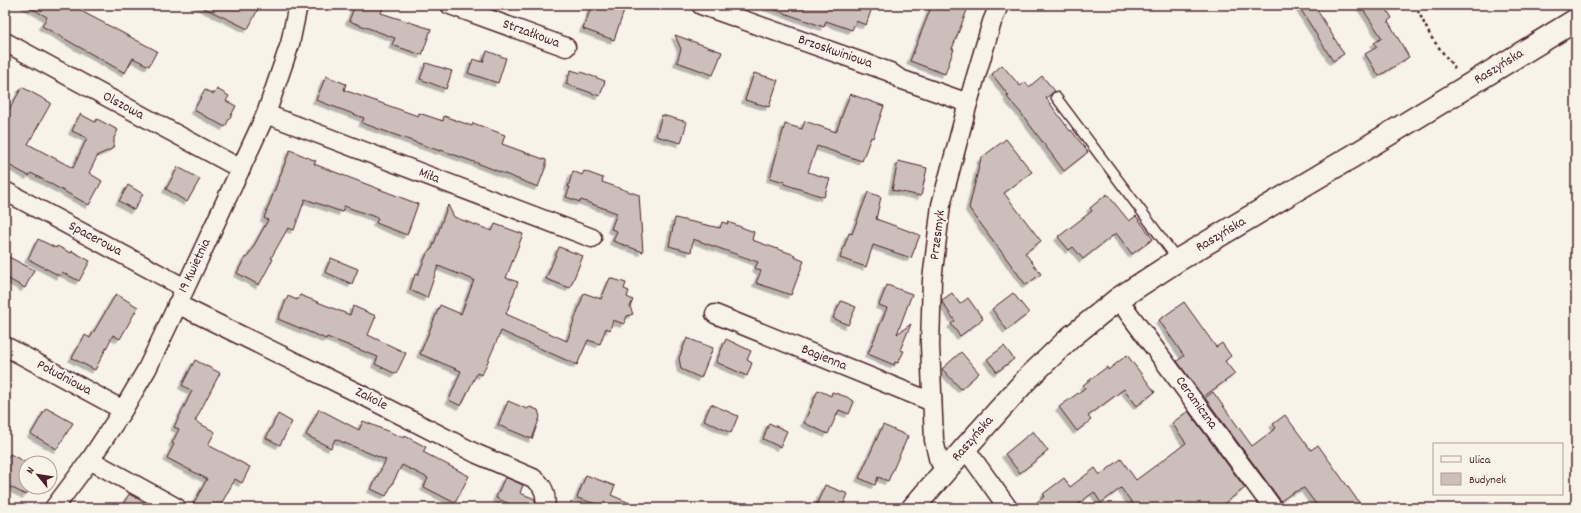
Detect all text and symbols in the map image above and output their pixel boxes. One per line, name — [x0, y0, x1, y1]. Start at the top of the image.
street label: Strzałkowa — [500, 14, 563, 54]
street label: Brzoskwiniowa — [795, 30, 875, 74]
street label: Raszyńska — [1470, 44, 1528, 90]
street label: Olszowa — [99, 87, 148, 125]
street label: Miła — [416, 163, 443, 189]
street label: Przesmyk — [925, 209, 951, 261]
street label: Raszyńska — [1192, 212, 1250, 258]
street label: Spacerowa — [65, 217, 126, 262]
street label: 19 Kwietnia — [174, 235, 216, 296]
street label: Bagienna — [798, 340, 850, 376]
street label: Południowa — [33, 355, 95, 401]
street label: Ceramiczna — [1170, 372, 1222, 434]
street label: Zakole — [351, 382, 391, 416]
street label: Raszyńska — [947, 411, 999, 466]
legend — [1433, 443, 1563, 495]
text: Ulica — [1469, 452, 1491, 469]
north arrow — [18, 455, 58, 495]
text: N — [23, 464, 40, 477]
text: Budynek — [1469, 472, 1506, 489]

